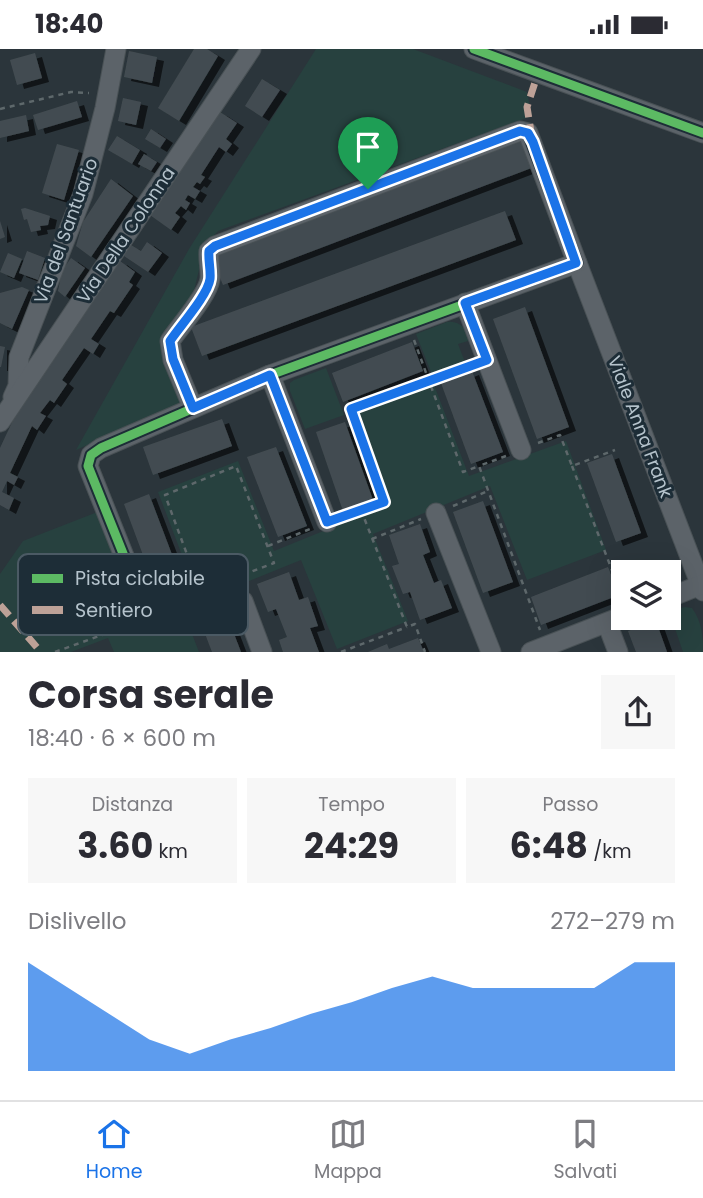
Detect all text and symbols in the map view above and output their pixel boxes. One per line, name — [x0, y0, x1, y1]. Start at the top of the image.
text: 18:40 — [35, 6, 104, 42]
pin — [338, 117, 398, 189]
icon: arrive — [349, 128, 387, 166]
street label: Via del Santuario — [28, 155, 103, 307]
street label: Via Della Colonna — [71, 161, 181, 308]
street label: Viale Anna Frank — [602, 352, 679, 502]
legend — [18, 554, 248, 635]
map controls — [611, 560, 681, 630]
button: layers — [611, 560, 681, 630]
text: Pista ciclabile — [75, 565, 205, 592]
text: Sentiero — [75, 597, 153, 624]
text: Corsa serale — [28, 668, 274, 721]
button: share — [601, 675, 675, 749]
text: 18:40 · 6 × 600 m — [28, 722, 216, 754]
text: Distanza — [92, 791, 173, 818]
text: Tempo — [318, 791, 385, 818]
text: Passo — [543, 791, 598, 818]
text: 3.60 — [77, 821, 153, 870]
text: 24:29 — [304, 821, 399, 870]
text: 6:48 — [509, 821, 588, 870]
text: km — [153, 838, 188, 865]
text: /km — [588, 838, 632, 865]
text: Dislivello — [28, 905, 126, 937]
text: 272–279 m — [550, 905, 675, 937]
tab: Home — [86, 1115, 142, 1186]
tab: Mappa — [314, 1115, 382, 1186]
tab: Salvati — [553, 1115, 617, 1186]

